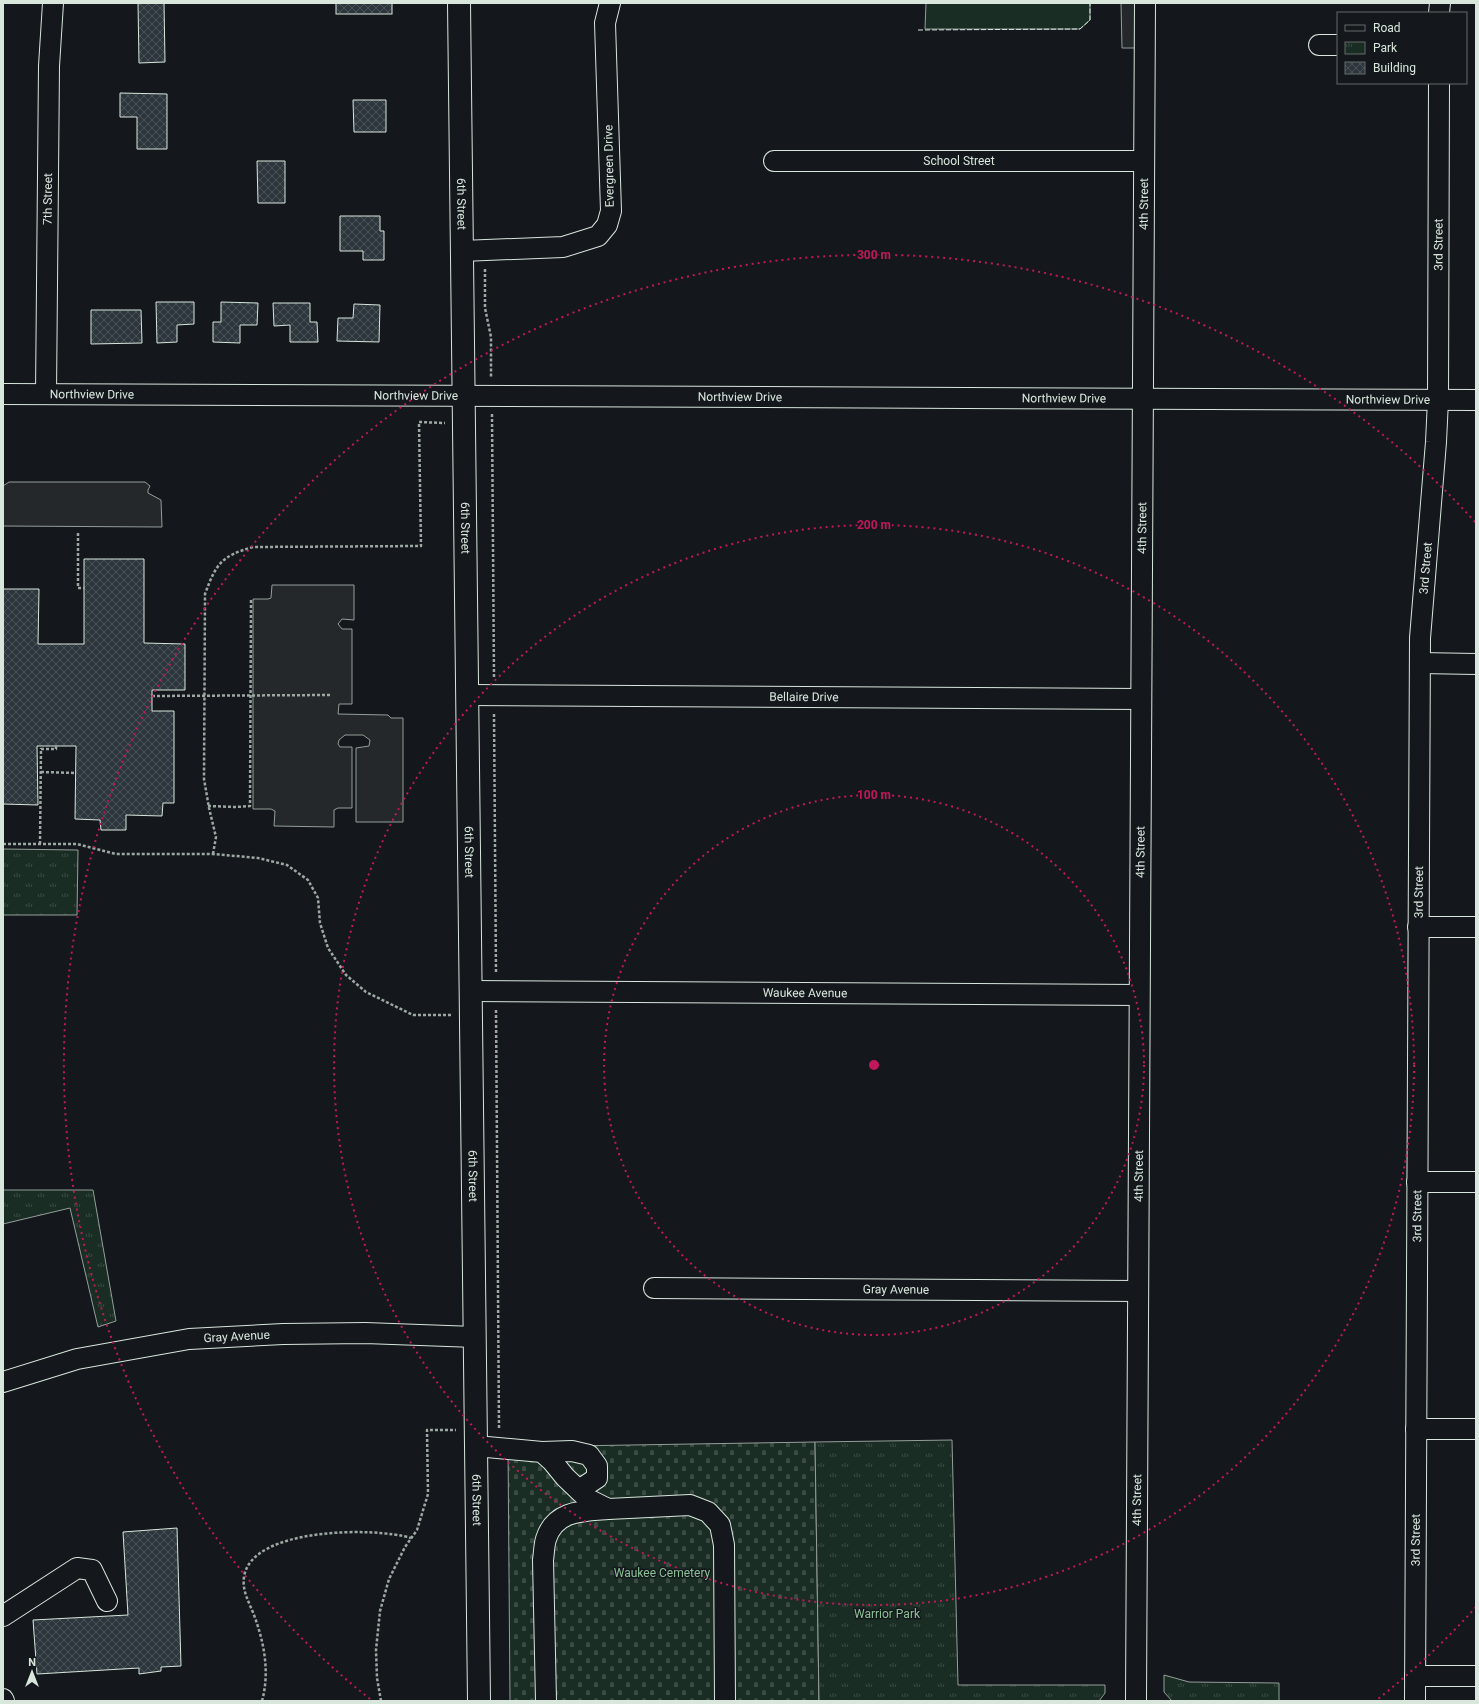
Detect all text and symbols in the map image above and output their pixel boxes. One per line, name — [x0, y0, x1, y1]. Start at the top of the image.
legend — [1337, 12, 1467, 84]
text: Road — [1373, 21, 1401, 35]
text: Park — [1373, 41, 1398, 55]
text: Building — [1373, 61, 1416, 75]
street label: Evergreen Drive — [601, 125, 617, 207]
street label: School Street — [923, 154, 995, 168]
street label: 7th Street — [41, 173, 55, 225]
street label: 6th Street — [454, 178, 469, 230]
street label: 4th Street — [1137, 178, 1151, 230]
street label: 3rd Street — [1431, 219, 1446, 271]
text: 300 m — [857, 248, 891, 262]
street label: Northview Drive — [50, 387, 134, 402]
street label: Northview Drive — [374, 389, 458, 403]
street label: Northview Drive — [698, 390, 782, 404]
street label: Northview Drive — [1022, 391, 1106, 405]
street label: Northview Drive — [1346, 392, 1430, 407]
street label: 6th Street — [458, 502, 472, 554]
street label: 4th Street — [1135, 502, 1149, 554]
text: 200 m — [857, 518, 891, 532]
street label: 3rd Street — [1417, 542, 1435, 595]
street label: Bellaire Drive — [769, 690, 839, 704]
text: 100 m — [857, 788, 891, 802]
street label: 6th Street — [462, 826, 476, 878]
street label: 4th Street — [1133, 826, 1148, 878]
street label: 3rd Street — [1412, 866, 1426, 918]
street label: Waukee Avenue — [763, 986, 847, 1000]
centre of rings — [867, 1058, 881, 1072]
street label: 6th Street — [466, 1150, 480, 1202]
street label: 4th Street — [1132, 1150, 1146, 1202]
street label: 3rd Street — [1410, 1190, 1424, 1242]
street label: Gray Avenue — [863, 1282, 929, 1297]
street label: Gray Avenue — [203, 1328, 270, 1345]
street label: 6th Street — [469, 1474, 484, 1526]
street label: 4th Street — [1130, 1474, 1144, 1526]
street label: 3rd Street — [1409, 1514, 1423, 1566]
park label: Waukee Cemetery — [614, 1566, 711, 1580]
park label: Warrior Park — [854, 1607, 921, 1621]
north arrow — [12, 1652, 52, 1692]
text: N — [28, 1656, 36, 1669]

